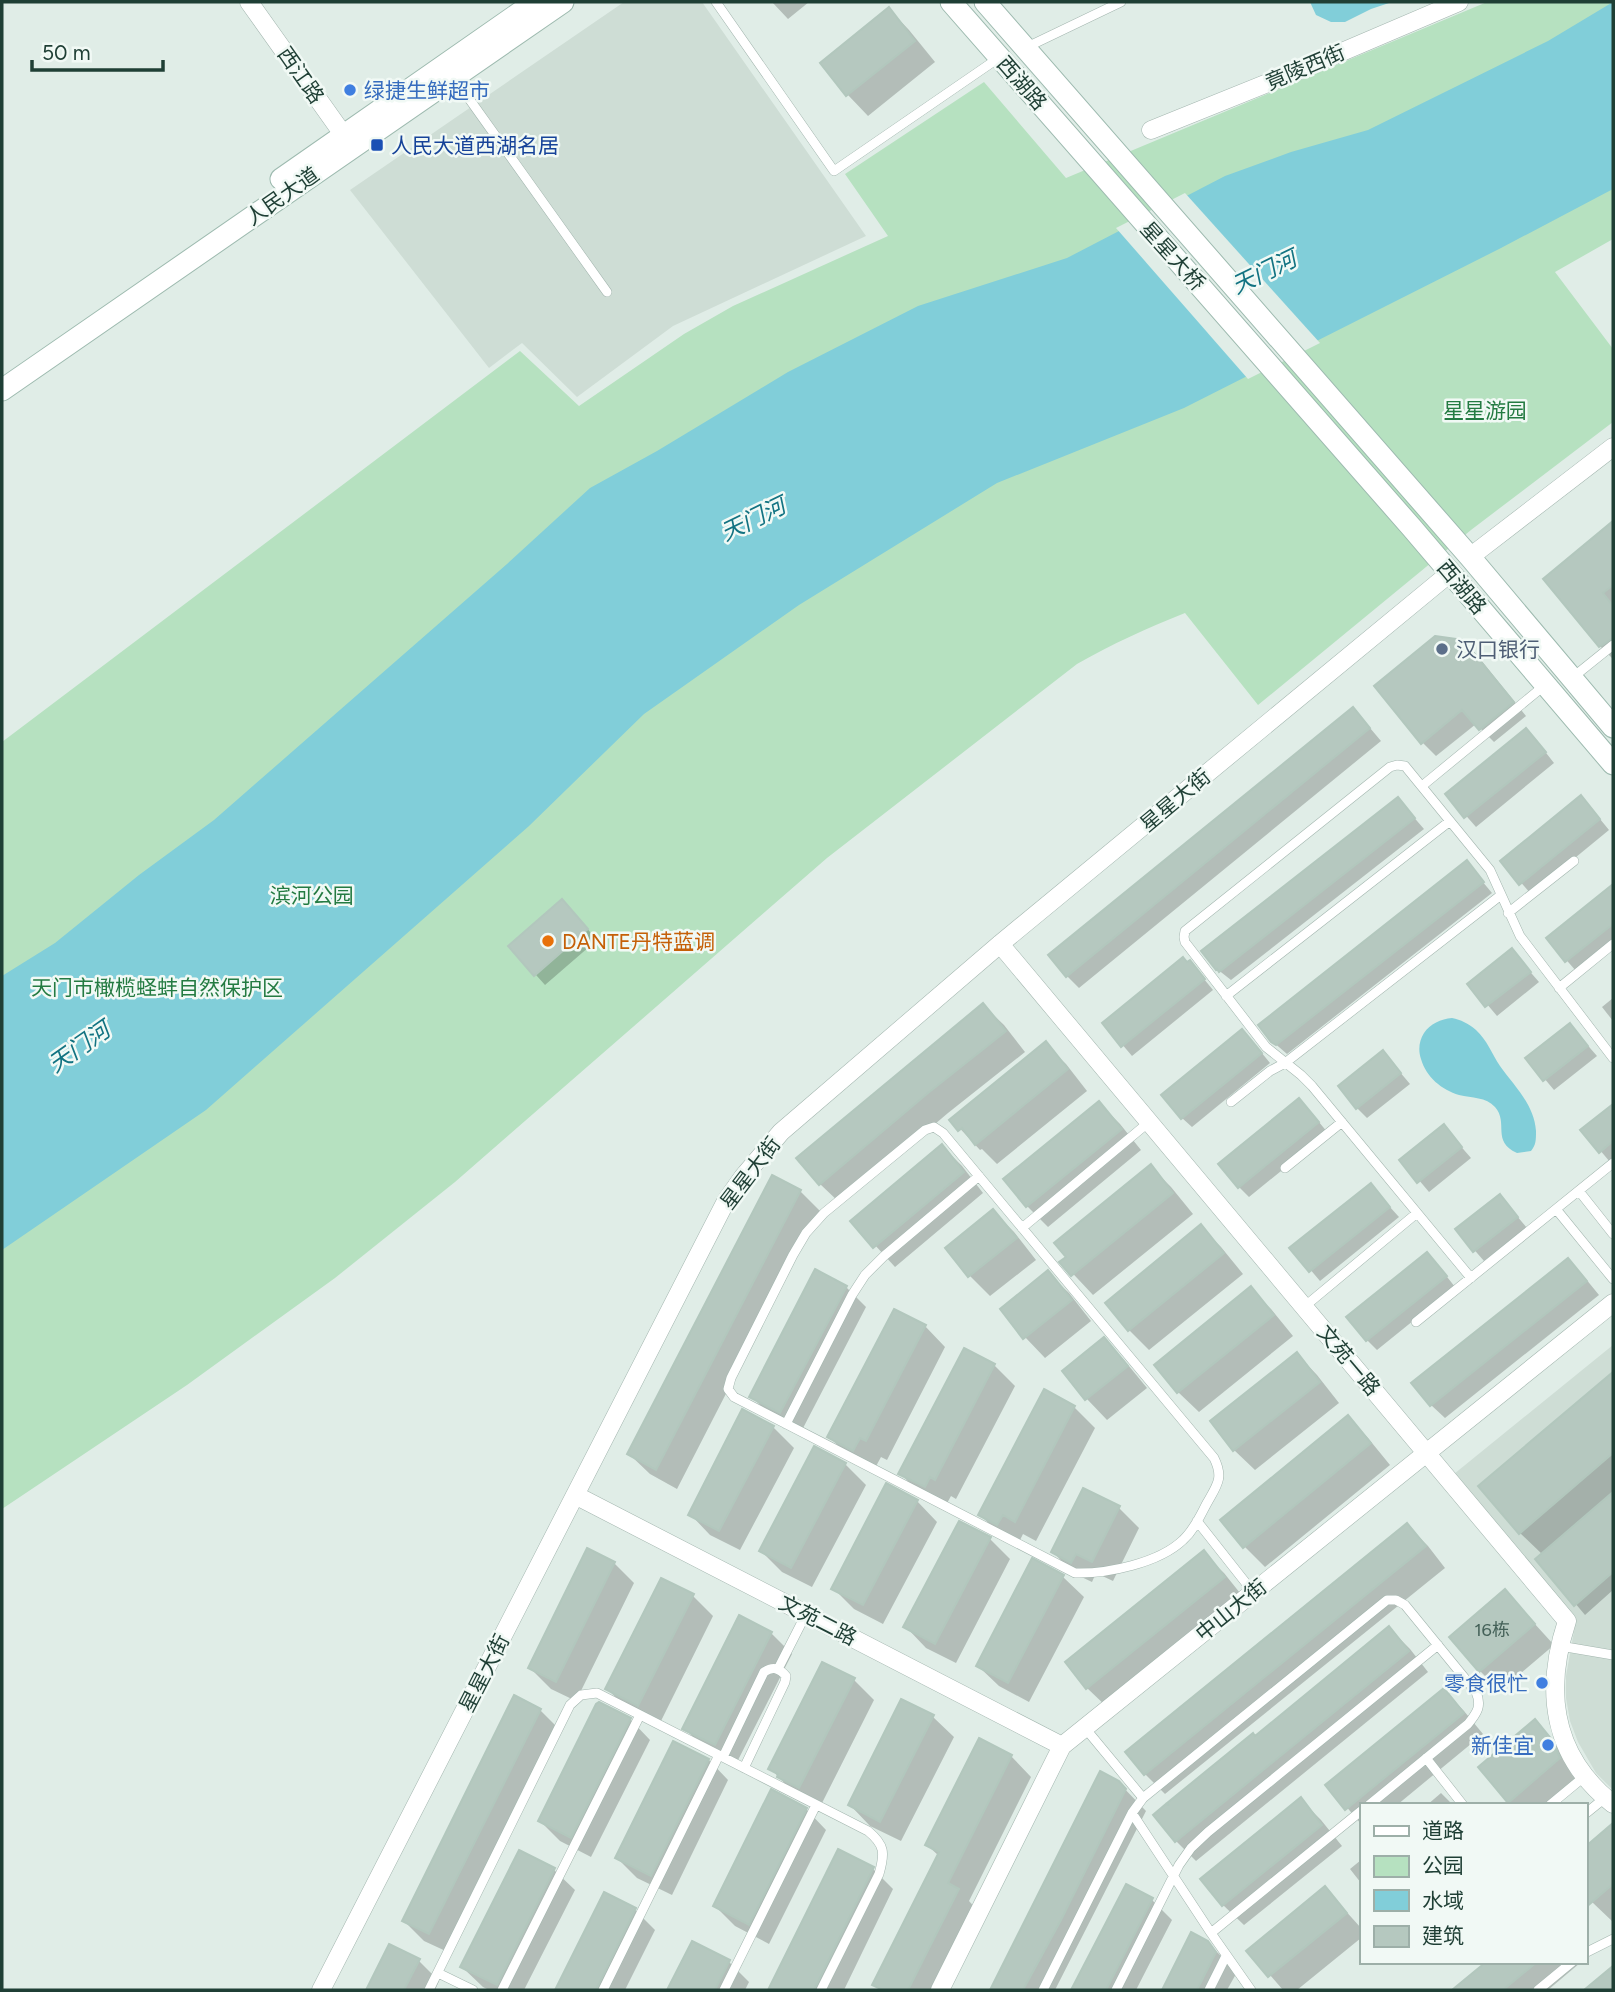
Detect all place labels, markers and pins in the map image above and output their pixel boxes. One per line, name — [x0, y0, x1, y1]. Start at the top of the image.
place label: 绿捷生鲜超市 — [364, 78, 490, 103]
marker: 绿捷生鲜超市 — [342, 82, 358, 98]
place label: 人民大道西湖名居 — [391, 133, 559, 158]
marker: 人民大道西湖名居 — [369, 137, 385, 153]
place label: 汉口银行 — [1456, 637, 1540, 662]
marker: 汉口银行 — [1434, 641, 1450, 657]
place label: DANTE丹特蓝调 — [562, 929, 715, 954]
marker: DANTE丹特蓝调 — [540, 933, 556, 949]
place label: 零食很忙 — [1444, 1671, 1528, 1696]
marker: 零食很忙 — [1534, 1675, 1550, 1691]
place label: 新佳宜 — [1471, 1733, 1534, 1758]
marker: 新佳宜 — [1540, 1737, 1556, 1753]

